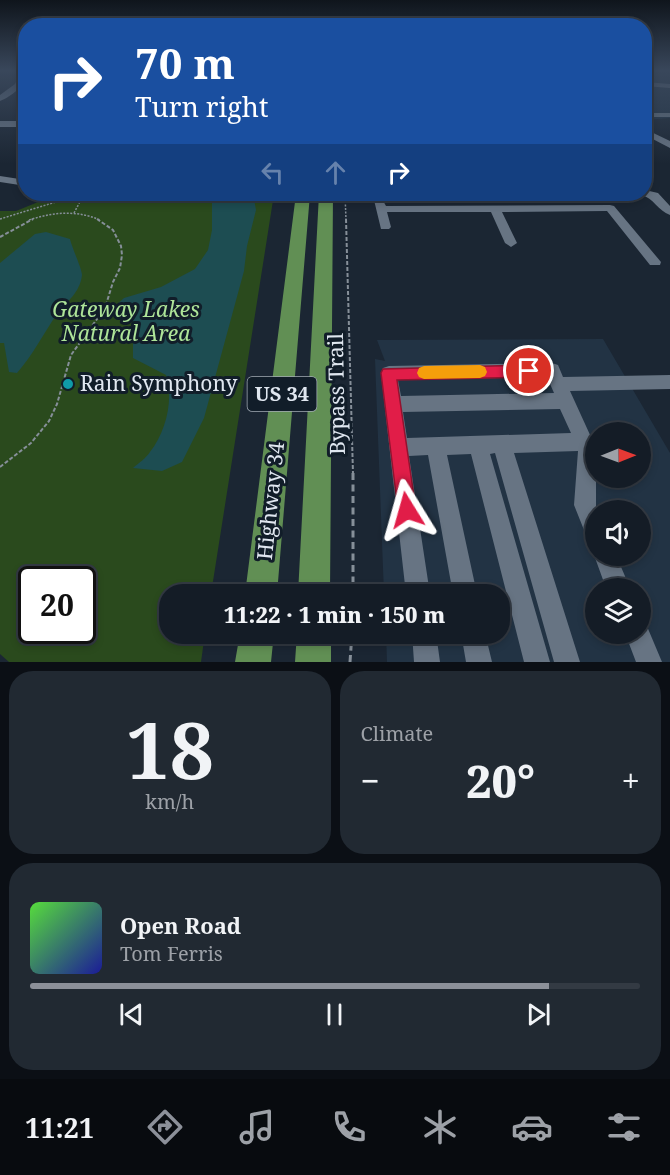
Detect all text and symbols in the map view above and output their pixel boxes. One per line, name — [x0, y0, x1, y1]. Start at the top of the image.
text: 70 m — [135, 34, 235, 91]
icon: right — [36, 42, 114, 120]
text: Turn right — [135, 88, 268, 125]
icon: left — [256, 156, 289, 189]
icon: ahead — [319, 156, 352, 189]
icon: right — [382, 156, 415, 189]
park label: Gateway Lakes Natural Area — [52, 295, 200, 347]
street label: Bypass Trail — [321, 332, 351, 455]
pin — [503, 345, 554, 396]
icon: arrive — [512, 354, 545, 387]
place label: Rain Symphony — [80, 369, 238, 397]
marker: Rain Symphony — [61, 377, 75, 391]
road number: US 34 — [248, 377, 316, 411]
north arrow — [585, 422, 651, 488]
map controls — [585, 422, 651, 644]
street label: Highway 34 — [250, 440, 290, 561]
position arrow — [375, 478, 439, 542]
button: sound — [585, 500, 651, 566]
speed limit sign: 20 — [18, 566, 96, 644]
button: layers — [585, 578, 651, 644]
text: 11:22 · 1 min · 150 m — [224, 599, 445, 629]
text: 18 — [126, 696, 214, 802]
text: Climate — [361, 720, 433, 747]
text: 20° — [466, 750, 535, 811]
text: − — [361, 758, 380, 803]
text: + — [622, 758, 640, 803]
text: km/h — [145, 788, 194, 815]
text: Open Road — [120, 910, 241, 940]
text: Tom Ferris — [120, 940, 223, 967]
icon: previous — [115, 998, 148, 1031]
icon: pause — [318, 998, 351, 1031]
icon: next — [522, 998, 555, 1031]
icon: directions — [144, 1106, 186, 1148]
icon: music — [236, 1106, 278, 1148]
icon: phone — [328, 1106, 370, 1148]
icon: climate — [419, 1106, 461, 1148]
icon: car — [511, 1106, 553, 1148]
icon: filters — [603, 1106, 645, 1148]
text: 11:21 — [25, 1109, 94, 1146]

